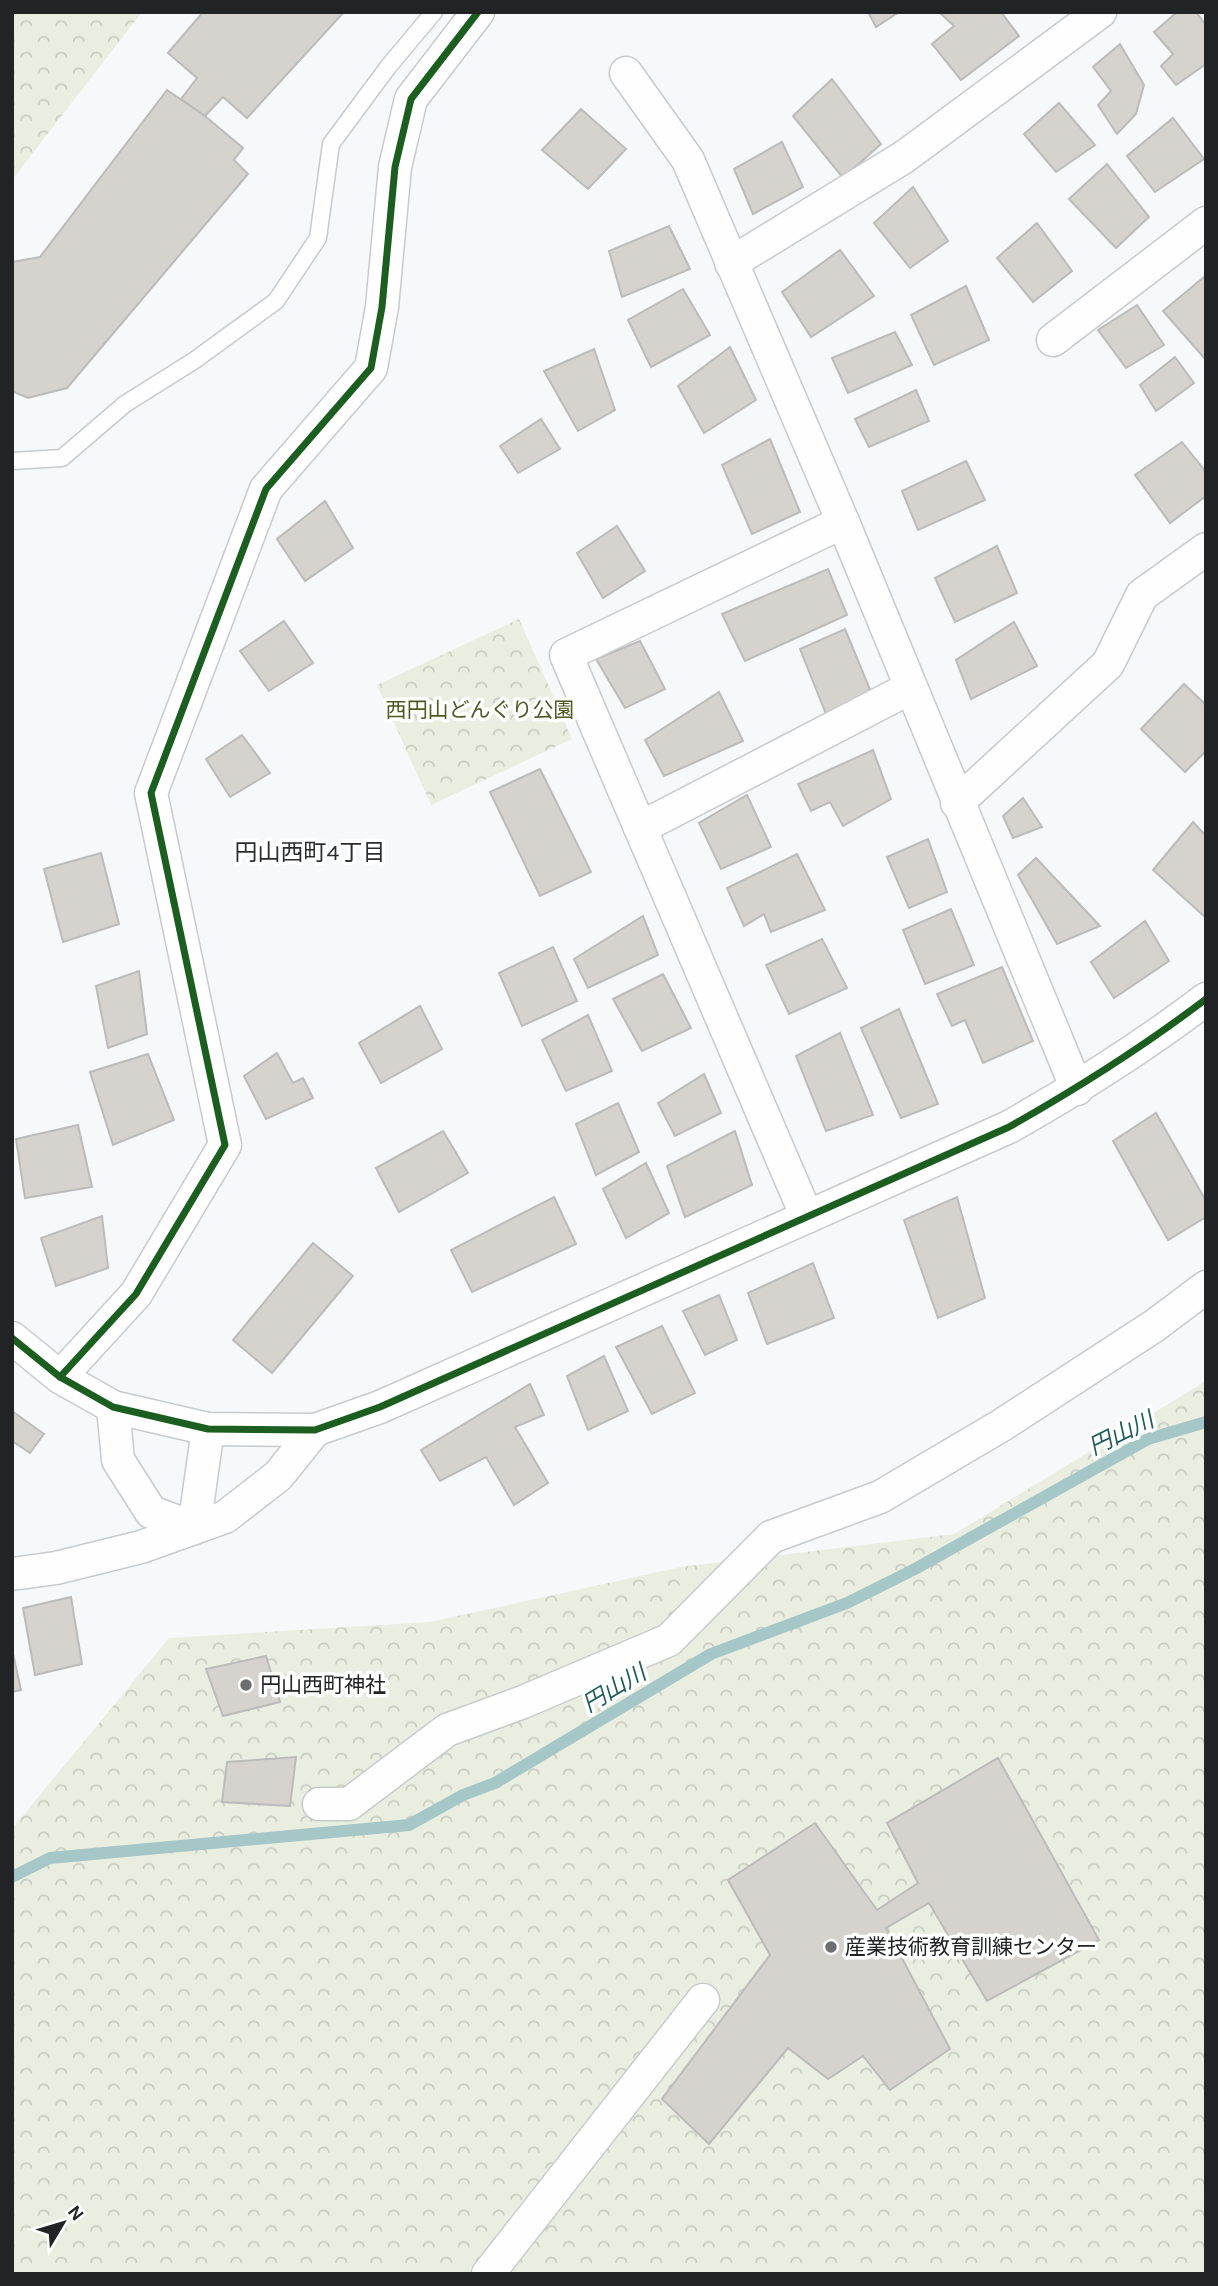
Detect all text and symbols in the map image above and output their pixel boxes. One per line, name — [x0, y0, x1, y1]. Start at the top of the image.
park label: 西円山どんぐり公園 — [386, 698, 575, 722]
district label: 円山西町4丁目 — [235, 839, 385, 866]
water label: 円山川 — [1084, 1405, 1161, 1461]
water label: 円山川 — [578, 1658, 653, 1718]
place label: 円山西町神社 — [260, 1673, 386, 1697]
marker: 円山西町神社 — [238, 1677, 254, 1693]
place label: 産業技術教育訓練センター — [845, 1935, 1097, 1959]
marker: 産業技術教育訓練センター — [823, 1939, 839, 1955]
north arrow — [28, 2188, 98, 2258]
text: N — [63, 2201, 88, 2225]

